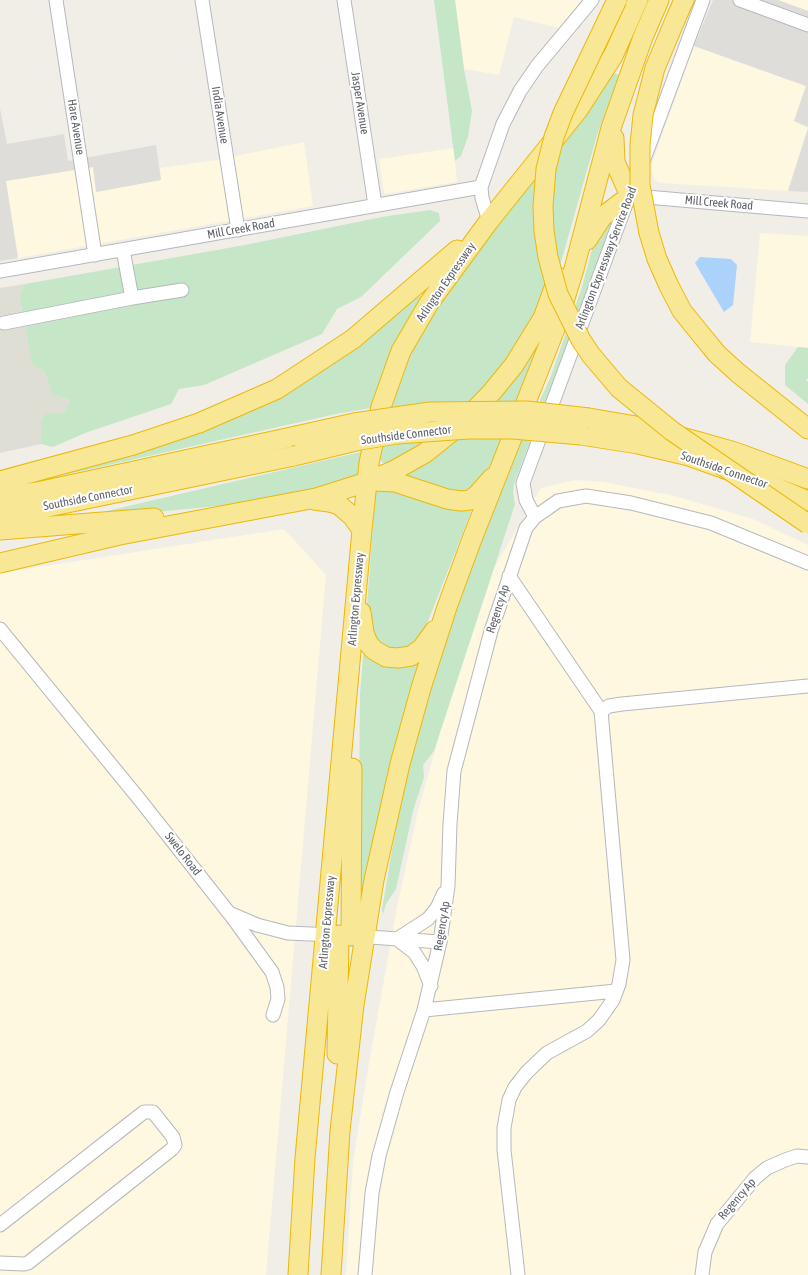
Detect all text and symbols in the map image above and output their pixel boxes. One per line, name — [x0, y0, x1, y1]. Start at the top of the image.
street label: Jasper Avenue — [348, 71, 372, 135]
street label: India Avenue — [208, 85, 232, 145]
street label: Hare Avenue — [64, 98, 88, 156]
street label: Arlington Expressway Service Road — [572, 185, 640, 331]
street label: Mill Creek Road — [684, 193, 754, 213]
street label: Mill Creek Road — [206, 216, 276, 242]
street label: Arlington Expressway — [413, 240, 479, 324]
street label: Southside Connector — [360, 422, 452, 448]
street label: Southside Connector — [679, 448, 769, 492]
street label: Southside Connector — [42, 482, 134, 514]
street label: Arlington Expressway — [345, 552, 367, 646]
street label: Regency Ap — [483, 583, 513, 635]
street label: Swelo Road — [162, 830, 204, 878]
street label: Arlington Expressway — [316, 875, 338, 969]
street label: Regency Ap — [431, 900, 453, 952]
street label: Regency Ap — [715, 1175, 759, 1223]

